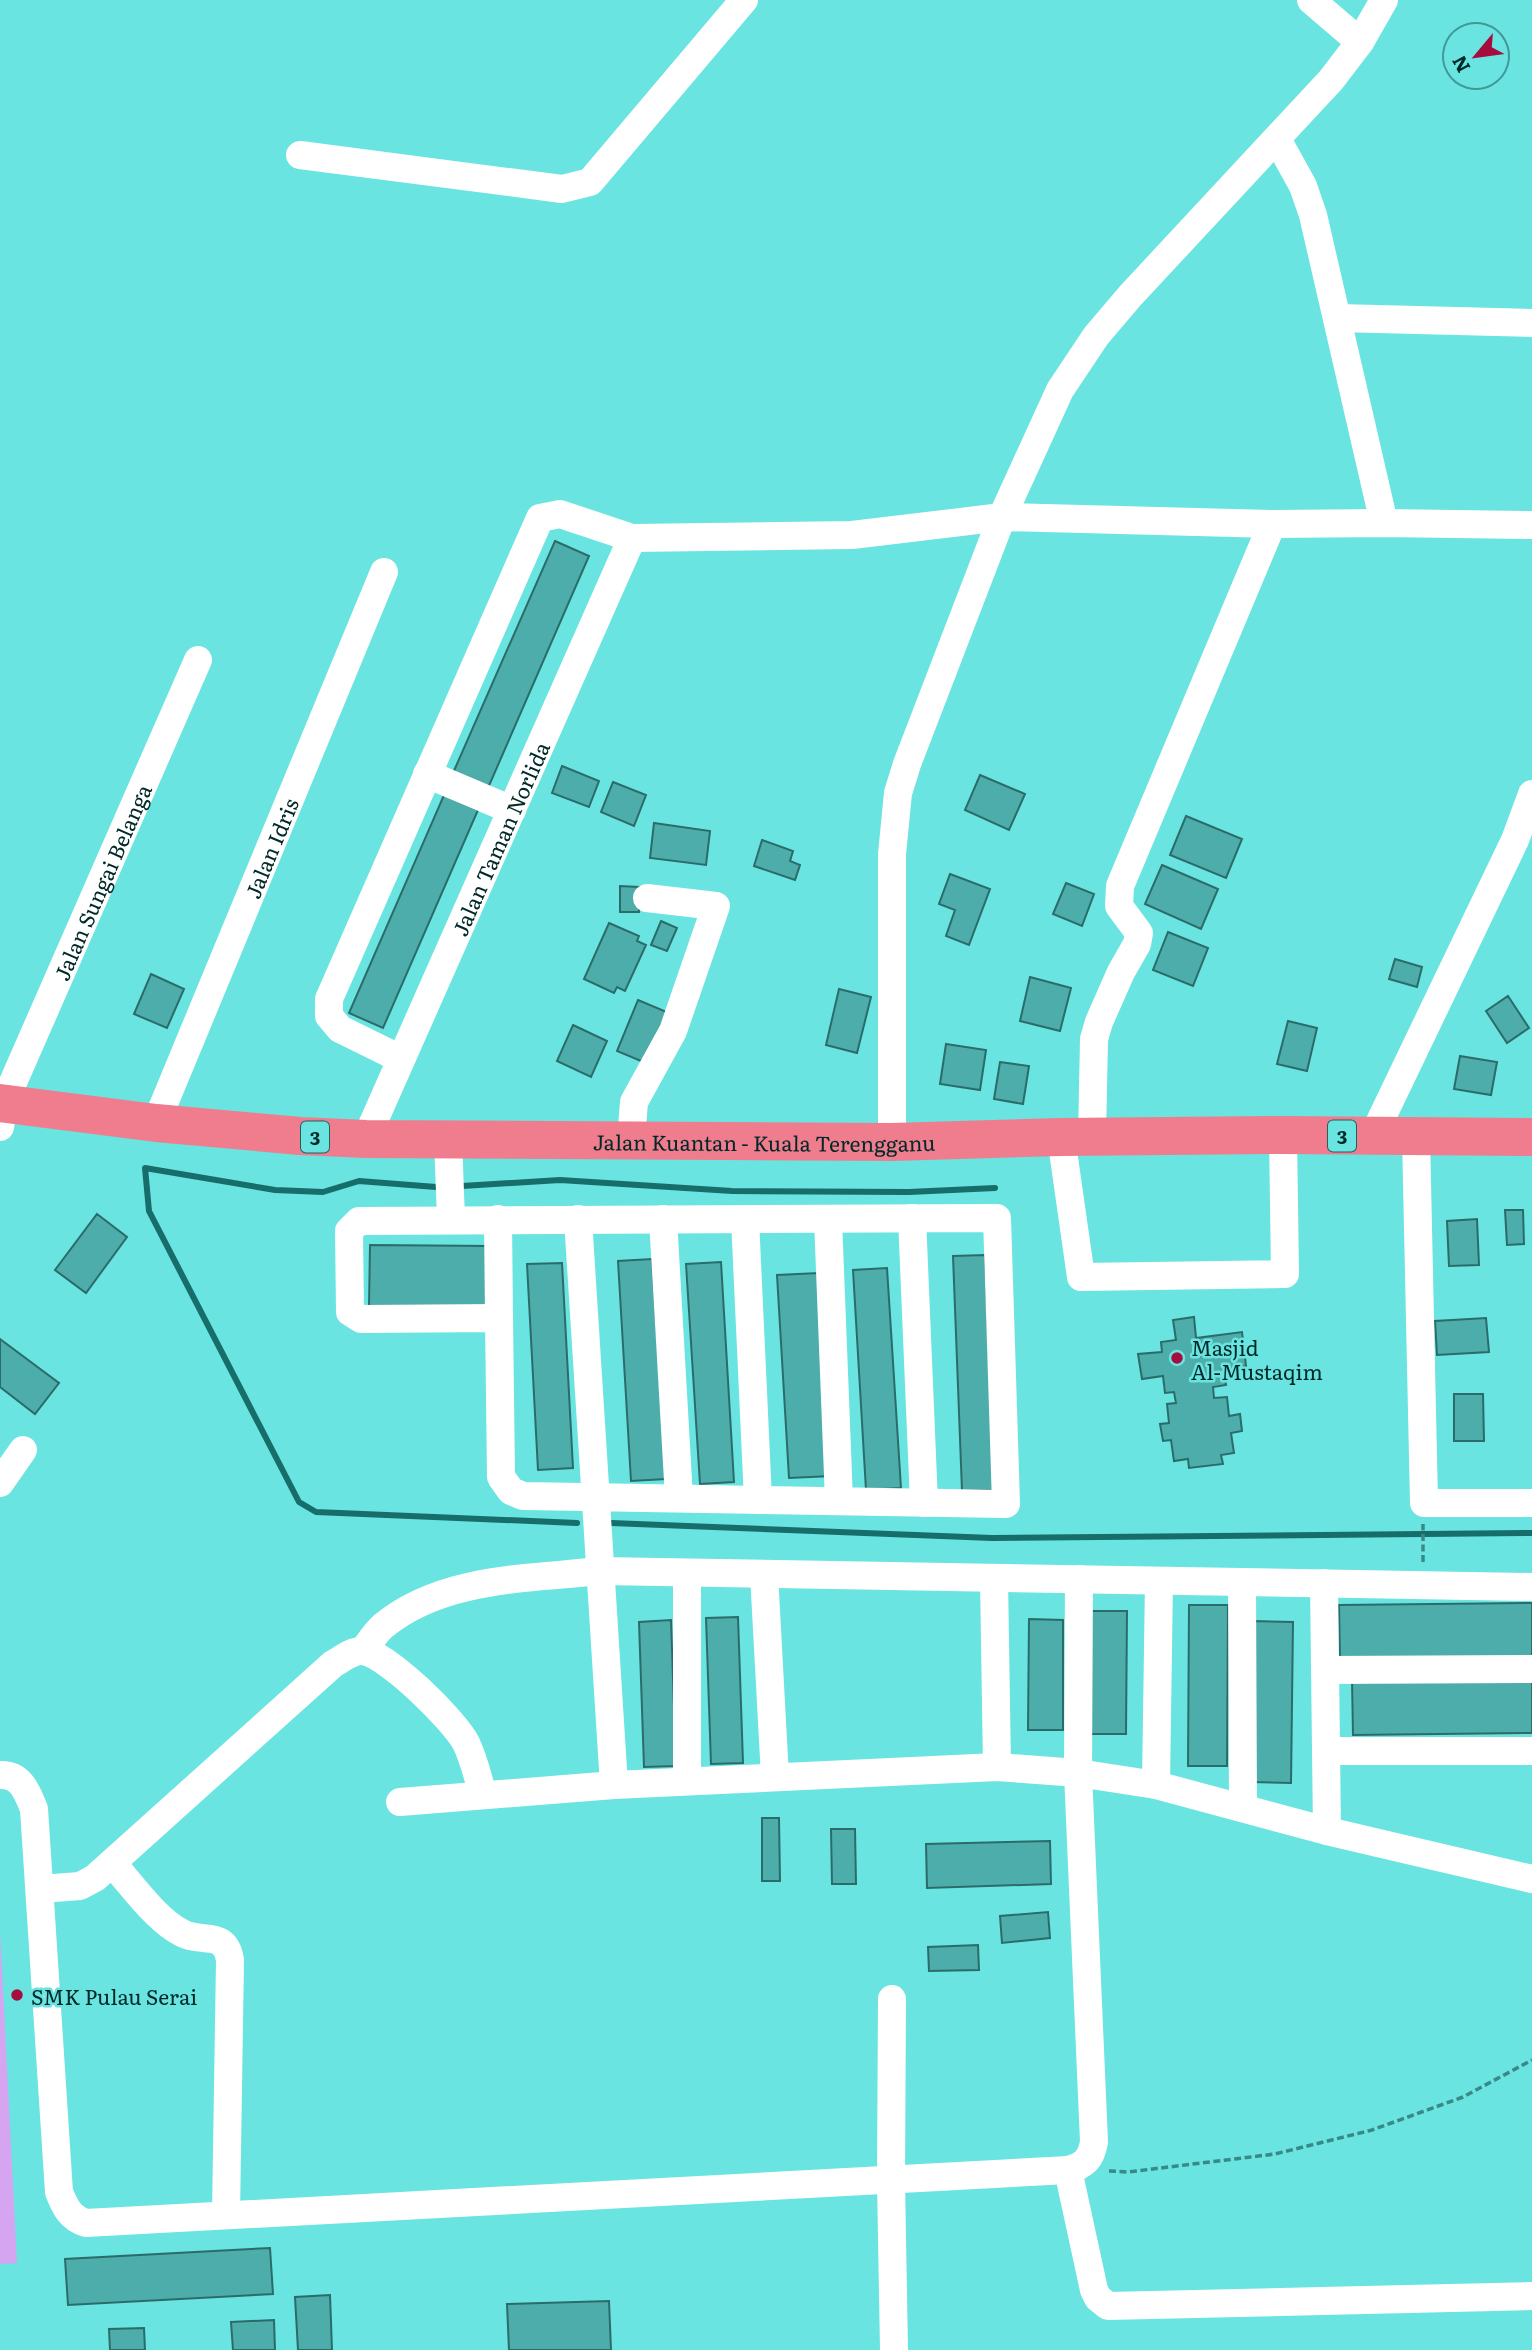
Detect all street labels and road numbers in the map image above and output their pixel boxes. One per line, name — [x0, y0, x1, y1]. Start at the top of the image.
street label: Jalan Taman Norlida — [443, 735, 556, 940]
street label: Jalan Sungai Belanga — [44, 778, 158, 985]
street label: Jalan Idris — [235, 793, 305, 903]
road number: 3 — [1328, 1120, 1356, 1152]
road number: 3 — [301, 1121, 329, 1152]
street label: Jalan Kuantan - Kuala Terengganu — [593, 1125, 936, 1158]

